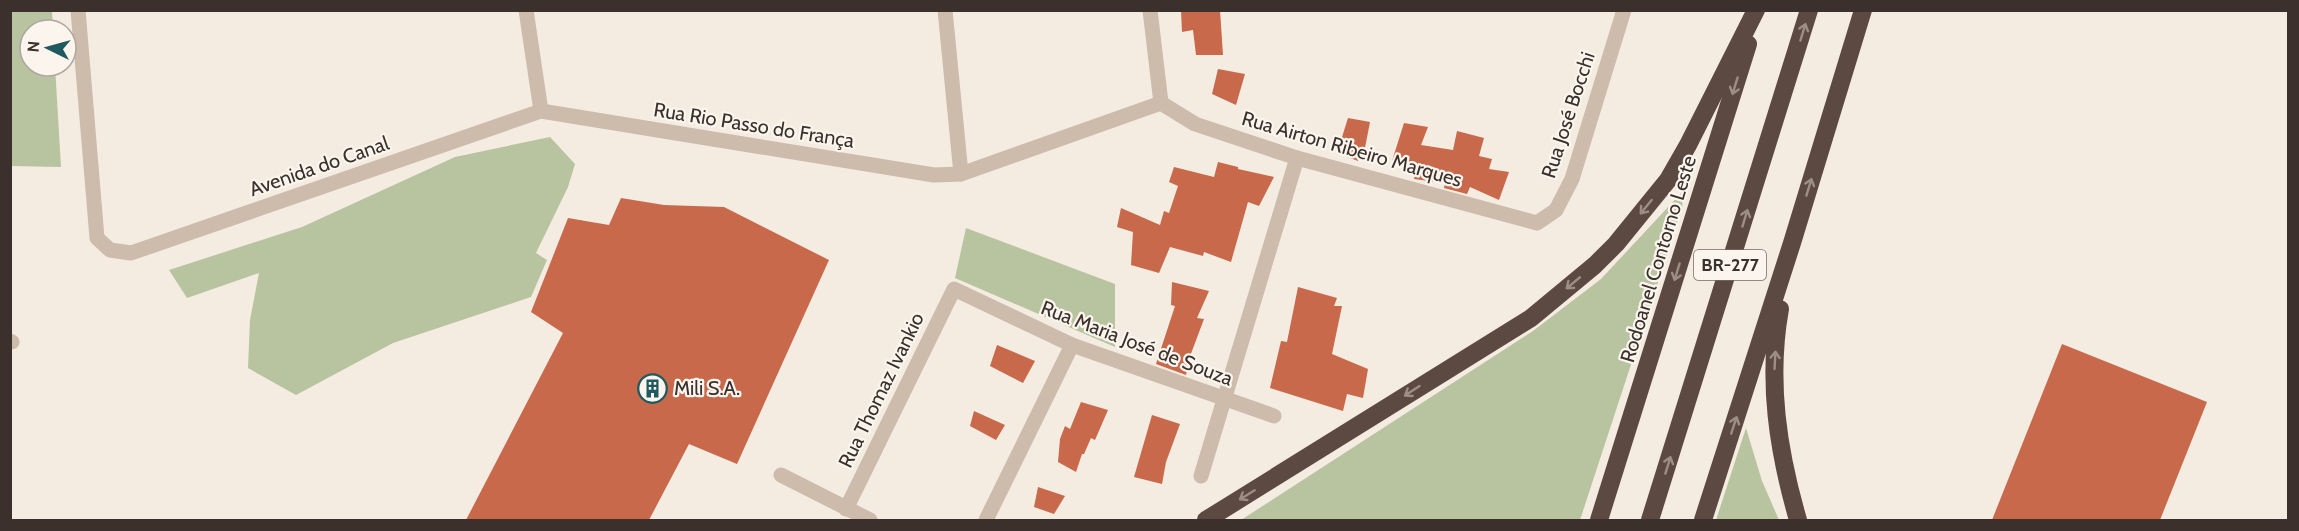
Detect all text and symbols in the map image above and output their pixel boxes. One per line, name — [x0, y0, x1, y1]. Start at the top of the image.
north arrow — [18, 18, 78, 78]
one-way arrow — [1798, 23, 1809, 42]
text: N — [24, 40, 44, 53]
street label: Rua José Bocchi — [1536, 49, 1600, 181]
one-way arrow — [1729, 76, 1740, 95]
street label: Rua Rio Passo do França — [652, 97, 856, 153]
street label: Rua Airton Ribeiro Marques — [1239, 106, 1465, 192]
street label: Avenida do Canal — [246, 131, 392, 201]
street label: Rodoanel Contorno Leste — [1615, 153, 1701, 365]
one-way arrow — [1804, 178, 1815, 197]
one-way arrow — [1639, 199, 1652, 215]
one-way arrow — [1740, 209, 1751, 228]
road number: BR-277 — [1694, 250, 1766, 280]
one-way arrow — [1671, 263, 1682, 282]
one-way arrow — [1566, 276, 1581, 290]
street label: Rua Maria José de Souza — [1038, 295, 1237, 391]
street label: Rua Thomaz Ivankio — [833, 309, 929, 471]
one-way arrow — [1770, 350, 1781, 370]
building icon: Mili S.A. — [637, 372, 669, 404]
place label: Mili S.A. — [674, 376, 740, 400]
one-way arrow — [1403, 385, 1420, 398]
one-way arrow — [1729, 416, 1740, 435]
one-way arrow — [1663, 456, 1674, 475]
one-way arrow — [1239, 490, 1256, 502]

